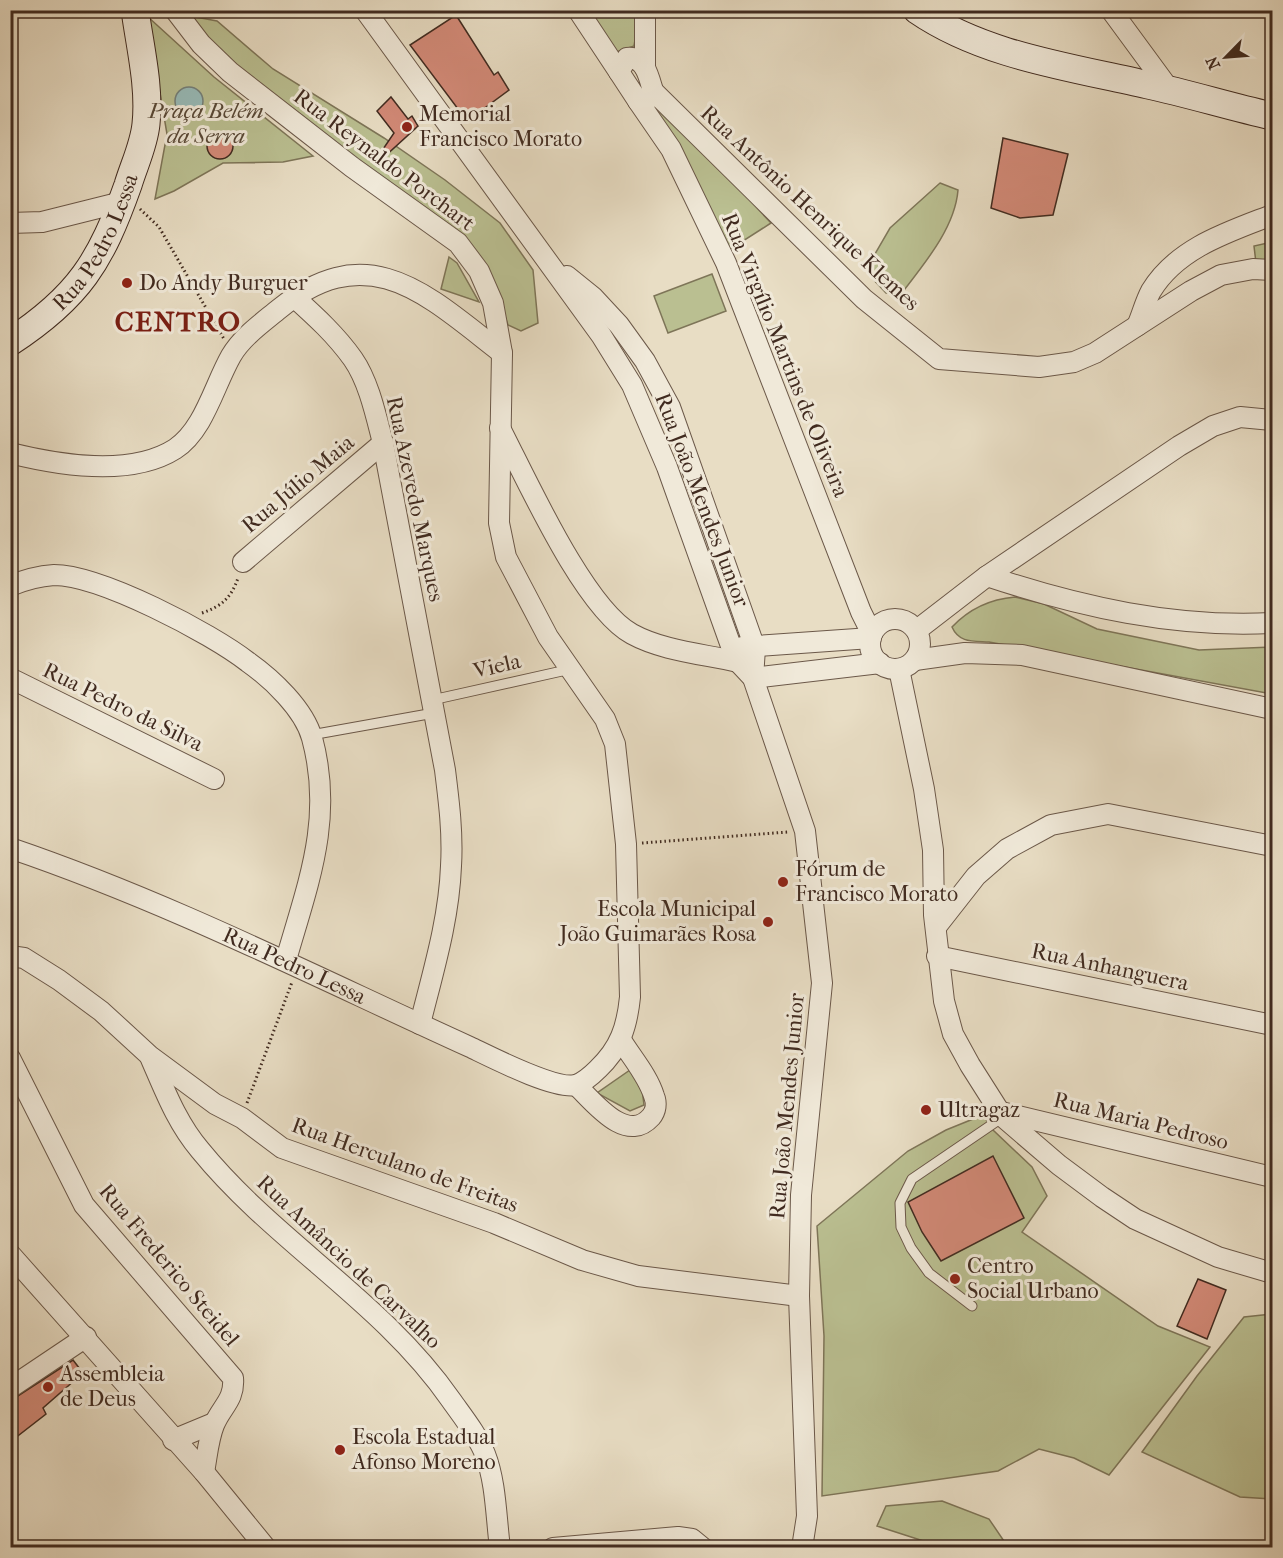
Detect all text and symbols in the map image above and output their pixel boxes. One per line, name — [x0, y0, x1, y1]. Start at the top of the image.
north arrow — [1196, 27, 1256, 87]
text: N — [1201, 53, 1224, 73]
street label: Rua Reynaldo Porchart — [288, 83, 480, 237]
park label: Praça Belém da Serra — [147, 98, 264, 149]
street label: Rua Antônio Henrique Klemes — [695, 100, 925, 316]
place label: Memorial Francisco Morato — [419, 101, 582, 152]
marker: Memorial Francisco Morato — [400, 120, 414, 134]
street label: Rua Pedro Lessa — [47, 170, 144, 316]
street label: Rua Virgílio Martins de Oliveira — [716, 209, 854, 502]
place label: Do Andy Burguer — [139, 270, 308, 296]
marker: Do Andy Burguer — [120, 276, 134, 290]
district label: CENTRO — [115, 305, 241, 338]
street label: Rua João Mendes Junior — [649, 389, 755, 611]
street label: Rua Azevedo Marques — [381, 394, 449, 604]
street label: Rua Júlio Maia — [237, 429, 360, 538]
street label: Viela — [470, 648, 524, 684]
street label: Rua Pedro da Silva — [39, 657, 208, 757]
place label: Fórum de Francisco Morato — [795, 856, 958, 907]
marker: Fórum de Francisco Morato — [776, 875, 790, 889]
place label: Escola Municipal João Guimarães Rosa — [558, 896, 757, 947]
marker: Escola Municipal João Guimarães Rosa — [761, 915, 775, 929]
street label: Rua Pedro Lessa — [219, 922, 371, 1010]
street label: Rua Anhanguera — [1029, 938, 1192, 997]
street label: Rua João Mendes Junior — [764, 991, 810, 1220]
street label: Rua Maria Pedroso — [1051, 1087, 1231, 1155]
place label: Ultragaz — [938, 1097, 1020, 1123]
marker: Ultragaz — [919, 1103, 933, 1117]
street label: Rua Herculano de Freitas — [288, 1112, 522, 1218]
street label: Rua Amâncio de Carvalho — [251, 1170, 447, 1354]
street label: Rua Frederico Steidel — [93, 1178, 245, 1352]
place label: Centro Social Urbano — [967, 1253, 1099, 1304]
marker: Centro Social Urbano — [948, 1272, 962, 1286]
place label: Assembleia de Deus — [59, 1361, 165, 1412]
marker: Assembleia de Deus — [41, 1380, 55, 1394]
place label: Escola Estadual Afonso Moreno — [351, 1424, 496, 1475]
marker: Escola Estadual Afonso Moreno — [333, 1443, 347, 1457]

